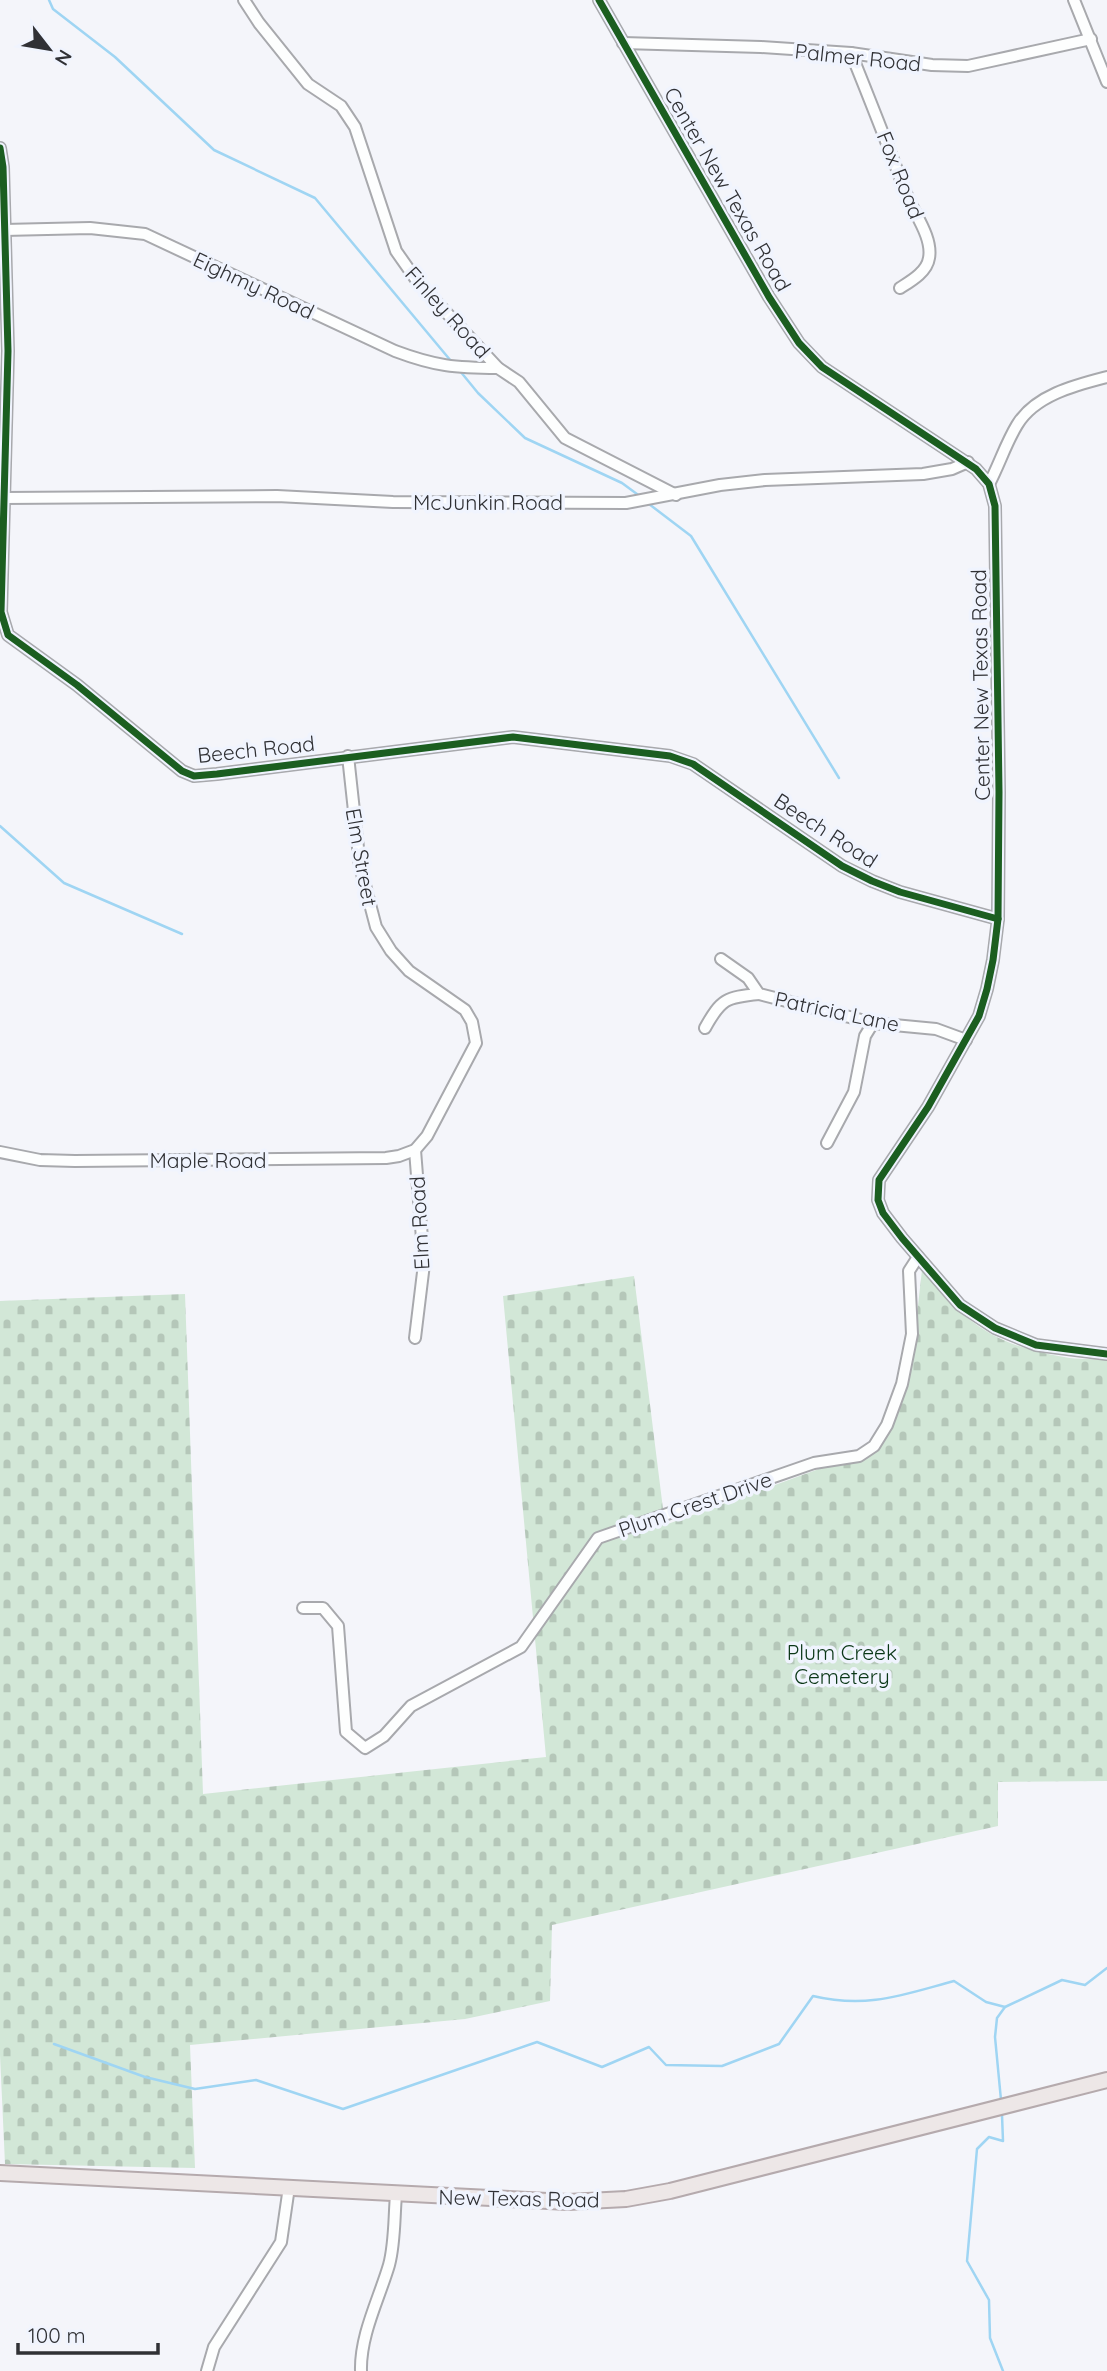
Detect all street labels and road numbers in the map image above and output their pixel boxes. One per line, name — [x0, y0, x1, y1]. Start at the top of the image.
street label: Palmer Road — [794, 37, 922, 77]
street label: Center New Texas Road — [659, 82, 797, 296]
street label: Fox Road — [872, 127, 930, 223]
street label: Eighmy Road — [189, 246, 319, 324]
street label: Finley Road — [400, 261, 496, 363]
street label: McJunkin Road — [413, 489, 563, 515]
street label: Center New Texas Road — [965, 569, 995, 801]
street label: Beech Road — [196, 730, 316, 768]
street label: Beech Road — [769, 787, 883, 873]
street label: Elm Street — [341, 806, 383, 908]
street label: Patricia Lane — [772, 985, 902, 1037]
street label: Maple Road — [149, 1147, 267, 1173]
street label: Elm Road — [404, 1176, 434, 1270]
street label: Plum Crest Drive — [615, 1466, 775, 1542]
street label: New Texas Road — [438, 2184, 600, 2212]

